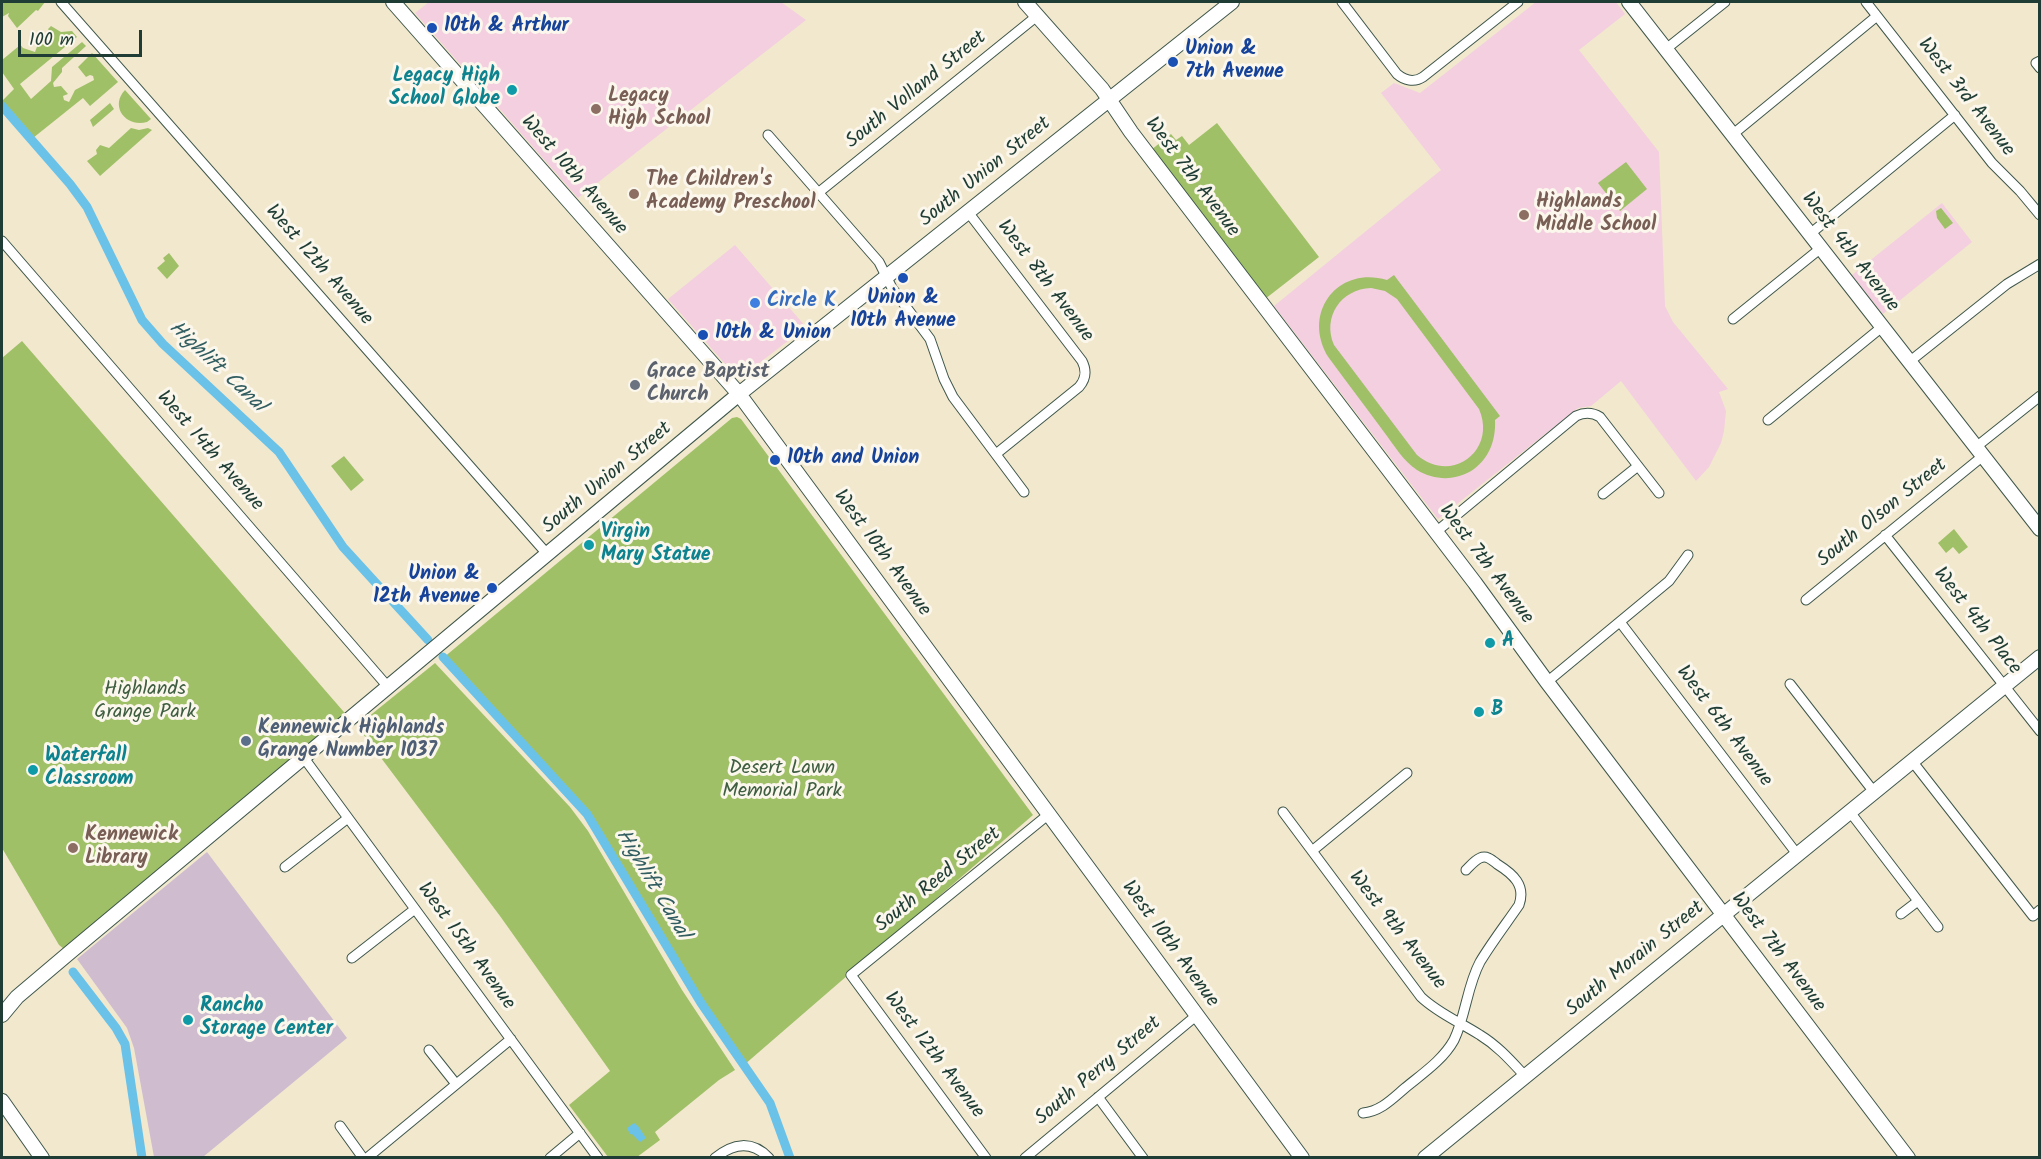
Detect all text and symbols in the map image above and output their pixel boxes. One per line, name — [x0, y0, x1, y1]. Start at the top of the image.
place label: 10th & Arthur — [444, 16, 569, 40]
scale bar — [21, 18, 146, 56]
marker: 10th & Arthur — [425, 21, 439, 35]
text: 100 m — [29, 26, 74, 55]
street label: South Volland Street — [842, 27, 992, 155]
street label: West 3rd Avenue — [1911, 34, 2019, 162]
place label: Union & 7th Avenue — [1185, 39, 1284, 86]
marker: Union & 7th Avenue — [1166, 55, 1180, 69]
place label: Legacy High School Globe — [389, 66, 500, 113]
marker: Legacy High School Globe — [505, 83, 519, 97]
place label: Legacy High School — [608, 86, 710, 133]
marker: Legacy High School — [589, 102, 603, 116]
street label: West 10th Avenue — [515, 111, 631, 241]
street label: South Union Street — [916, 113, 1056, 233]
street label: West 7th Avenue — [1138, 113, 1244, 243]
place label: The Children's Academy Preschool — [646, 170, 816, 217]
marker: The Children's Academy Preschool — [627, 187, 641, 201]
street label: West 4th Avenue — [1795, 188, 1903, 318]
place label: Highlands Middle School — [1536, 192, 1656, 239]
street label: West 12th Avenue — [259, 201, 377, 331]
marker: Highlands Middle School — [1517, 208, 1531, 222]
street label: West 8th Avenue — [990, 216, 1098, 348]
marker: Union & 10th Avenue — [896, 271, 910, 285]
place label: Union & 10th Avenue — [850, 288, 956, 335]
place label: Circle K — [767, 291, 836, 315]
marker: Circle K — [748, 296, 762, 310]
water label: Highlift Canal — [162, 317, 270, 419]
place label: 10th & Union — [715, 323, 831, 347]
marker: 10th & Union — [696, 328, 710, 342]
place label: Grace Baptist Church — [647, 362, 770, 409]
marker: Grace Baptist Church — [628, 378, 642, 392]
street label: West 14th Avenue — [150, 387, 268, 517]
street label: South Union Street — [538, 418, 678, 540]
place label: 10th and Union — [787, 448, 919, 472]
marker: 10th and Union — [768, 453, 782, 467]
street label: South Olson Street — [1813, 454, 1953, 574]
street label: West 10th Avenue — [827, 486, 935, 622]
street label: West 7th Avenue — [1432, 500, 1538, 630]
place label: Virgin Mary Statue — [601, 522, 710, 569]
marker: Virgin Mary Statue — [582, 538, 596, 552]
place label: Union & 12th Avenue — [373, 564, 480, 611]
street label: West 4th Place — [1927, 564, 2025, 680]
marker: Union & 12th Avenue — [485, 581, 499, 595]
place label: A — [1502, 631, 1515, 655]
marker: A — [1483, 636, 1497, 650]
street label: West 6th Avenue — [1670, 662, 1776, 792]
park label: Highlands Grange Park — [94, 679, 196, 726]
place label: B — [1491, 700, 1503, 724]
marker: B — [1472, 705, 1486, 719]
place label: Kennewick Highlands Grange Number 1037 — [258, 718, 444, 765]
marker: Kennewick Highlands Grange Number 1037 — [239, 734, 253, 748]
place label: Waterfall Classroom — [45, 746, 133, 793]
park label: Desert Lawn Memorial Park — [722, 758, 842, 805]
marker: Waterfall Classroom — [26, 763, 40, 777]
street label: South Reed Street — [872, 823, 1006, 939]
place label: Kennewick Library — [85, 825, 178, 872]
water label: Highlift Canal — [608, 826, 694, 944]
marker: Kennewick Library — [66, 841, 80, 855]
street label: West 9th Avenue — [1342, 867, 1450, 995]
street label: West 10th Avenue — [1115, 877, 1223, 1013]
street label: West 15th Avenue — [411, 879, 519, 1015]
street label: West 7th Avenue — [1724, 888, 1830, 1018]
street label: South Morain Street — [1562, 897, 1710, 1023]
street label: West 12th Avenue — [878, 988, 988, 1124]
place label: Rancho Storage Center — [200, 996, 333, 1043]
street label: South Perry Street — [1031, 1012, 1167, 1132]
marker: Rancho Storage Center — [181, 1013, 195, 1027]

